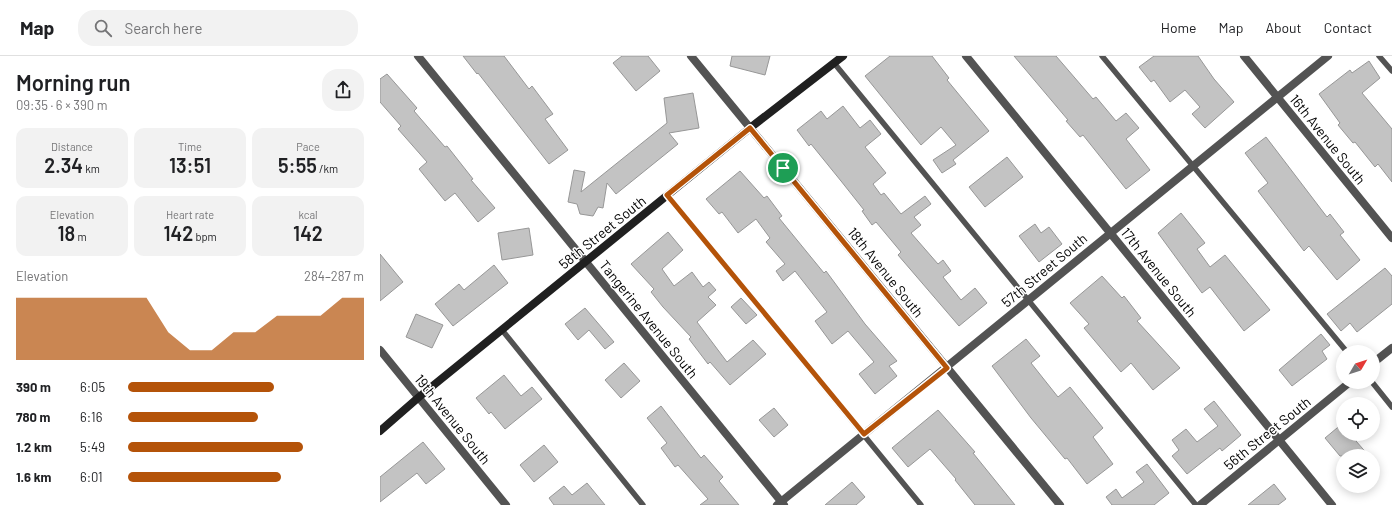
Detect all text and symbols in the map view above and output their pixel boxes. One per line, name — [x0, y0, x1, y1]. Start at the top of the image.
search box — [78, 10, 358, 46]
text: Map — [20, 16, 54, 39]
icon: search — [92, 17, 114, 39]
text: Search here — [124, 19, 202, 37]
text: Home — [1161, 19, 1197, 36]
text: Map — [1219, 19, 1243, 36]
text: About — [1265, 19, 1302, 36]
text: Contact — [1324, 19, 1372, 36]
text: Morning run — [16, 69, 130, 95]
button: share — [322, 69, 364, 111]
street label: 16th Avenue South — [1287, 91, 1369, 187]
text: 09:35 · 6 × 390 m — [16, 97, 107, 113]
text: Distance — [51, 140, 93, 153]
text: Time — [178, 140, 202, 153]
text: Pace — [296, 140, 320, 153]
pin — [766, 151, 800, 185]
text: 2.34 — [44, 153, 83, 177]
text: 13:51 — [169, 153, 211, 177]
text: 5:55 — [278, 153, 317, 177]
icon: arrive — [772, 157, 794, 179]
text: km — [83, 162, 100, 175]
text: /km — [317, 162, 338, 175]
street label: 58th Street South — [555, 192, 649, 272]
text: Elevation — [50, 208, 94, 221]
text: Heart rate — [166, 208, 214, 221]
text: kcal — [298, 208, 318, 221]
text: 18 — [57, 221, 75, 245]
text: 142 — [163, 221, 193, 245]
text: 142 — [293, 221, 323, 245]
street label: 18th Avenue South — [845, 224, 927, 320]
street label: 17th Avenue South — [1118, 224, 1200, 320]
street label: 57th Street South — [998, 229, 1090, 311]
text: m — [75, 230, 87, 243]
text: bpm — [193, 230, 217, 243]
street label: Tangerine Avenue South — [596, 257, 702, 381]
text: Elevation — [16, 268, 68, 284]
text: 284–287 m — [304, 268, 364, 284]
north arrow — [1336, 345, 1380, 389]
map controls — [1336, 345, 1380, 493]
street label: 19th Avenue South — [412, 371, 494, 467]
text: 390 m — [16, 379, 51, 395]
text: 6:05 — [80, 379, 105, 395]
street label: 56th Street South — [1220, 393, 1314, 473]
button: locate — [1336, 397, 1380, 441]
text: 780 m — [16, 409, 50, 425]
text: 6:16 — [80, 409, 102, 425]
text: 1.2 km — [16, 439, 52, 455]
text: 5:49 — [80, 439, 105, 455]
button: layers — [1336, 449, 1380, 493]
text: 1.6 km — [16, 469, 51, 485]
text: 6:01 — [80, 469, 103, 485]

